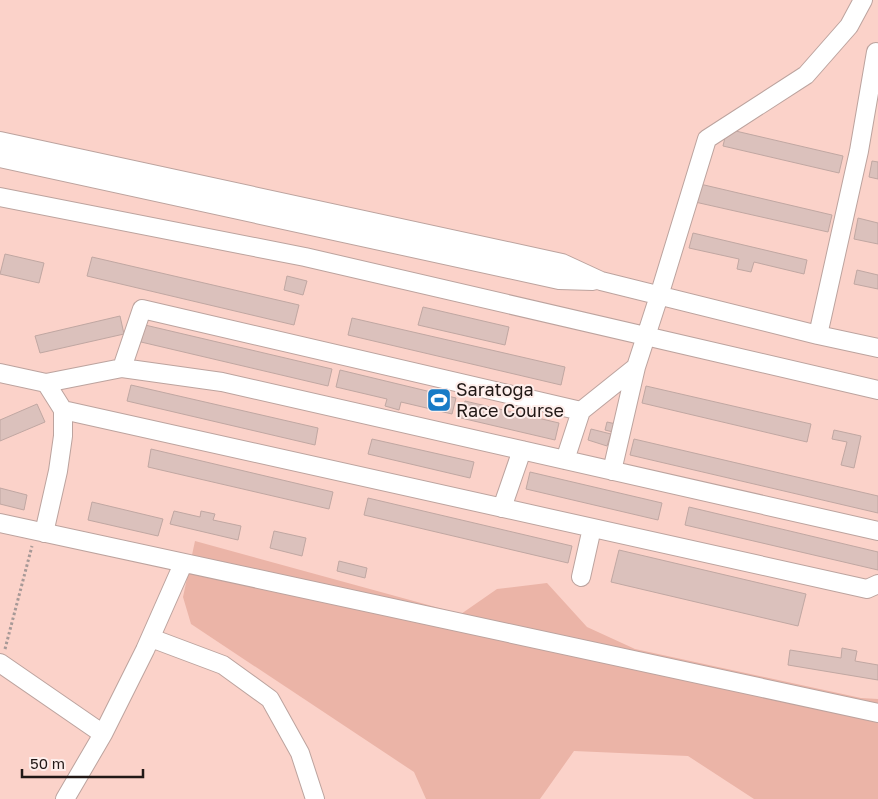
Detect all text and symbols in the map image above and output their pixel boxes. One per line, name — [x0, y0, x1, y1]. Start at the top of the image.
place label: Saratoga Race Course — [456, 378, 564, 421]
sports icon: Saratoga Race Course — [426, 387, 452, 413]
scale bar — [22, 746, 144, 778]
text: 50 m — [30, 754, 65, 772]

